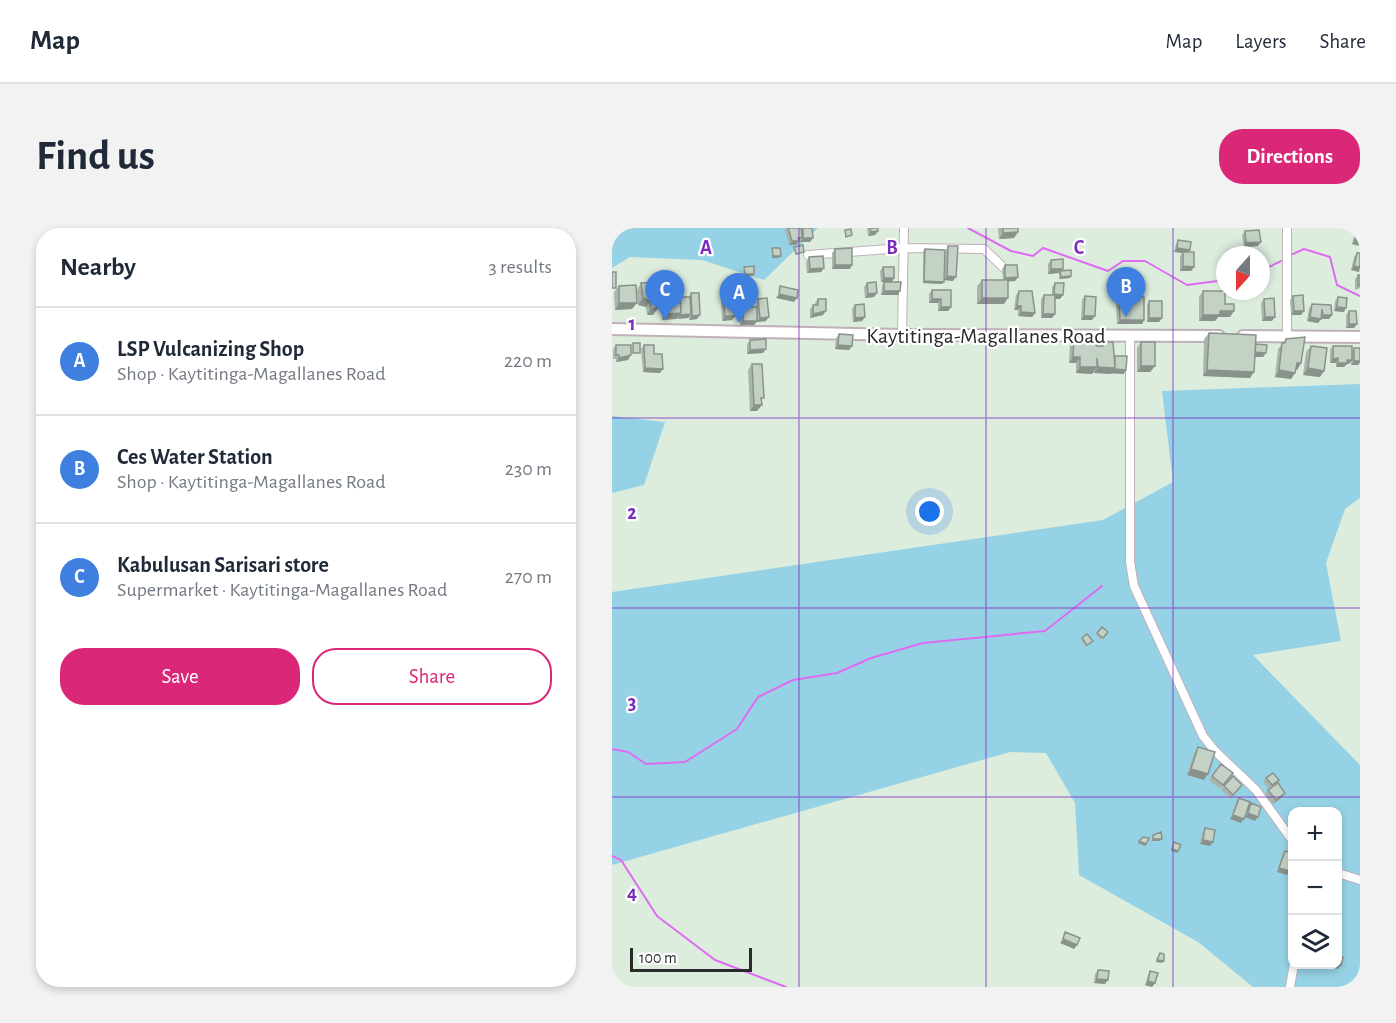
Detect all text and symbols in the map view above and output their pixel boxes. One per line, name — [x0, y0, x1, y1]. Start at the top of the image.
text: Map — [30, 27, 80, 55]
text: Map — [1166, 31, 1202, 52]
text: Layers — [1235, 31, 1286, 52]
text: Share — [1319, 31, 1366, 52]
button: Directions — [1219, 129, 1360, 184]
text: Find us — [36, 135, 155, 177]
text: A — [700, 238, 712, 258]
text: B — [886, 238, 898, 258]
text: C — [1074, 238, 1085, 258]
north arrow — [1216, 246, 1270, 300]
text: Nearby — [60, 254, 136, 280]
text: 3 results — [488, 257, 552, 277]
pin: B — [1106, 268, 1146, 317]
pin: C — [646, 270, 684, 320]
pin: A — [720, 274, 758, 323]
text: 1 — [628, 314, 636, 334]
street label: Kaytitinga-Magallanes Road — [866, 325, 1106, 347]
text: LSP Vulcanizing Shop — [117, 338, 304, 360]
text: A — [74, 351, 86, 371]
text: 220 m — [504, 351, 552, 371]
text: Shop · Kaytitinga-Magallanes Road — [117, 364, 386, 384]
text: Ces Water Station — [117, 446, 273, 468]
text: B — [74, 459, 85, 479]
text: 230 m — [505, 459, 552, 479]
text: Shop · Kaytitinga-Magallanes Road — [117, 472, 386, 492]
your location — [915, 497, 944, 526]
text: 2 — [627, 503, 637, 523]
text: Kabulusan Sarisari store — [117, 554, 329, 576]
text: C — [74, 567, 85, 587]
text: 270 m — [505, 567, 552, 587]
text: Supermarket · Kaytitinga-Magallanes Road — [117, 580, 447, 600]
button: Save — [60, 648, 300, 705]
button: Share — [312, 648, 552, 705]
text: 3 — [628, 693, 636, 713]
map controls — [1288, 807, 1342, 969]
button: + — [1288, 807, 1342, 861]
button: − — [1288, 861, 1342, 915]
text: 4 — [627, 883, 637, 903]
button: layers — [1288, 915, 1342, 969]
scale bar — [630, 945, 752, 972]
text: 100 m — [639, 950, 677, 966]

